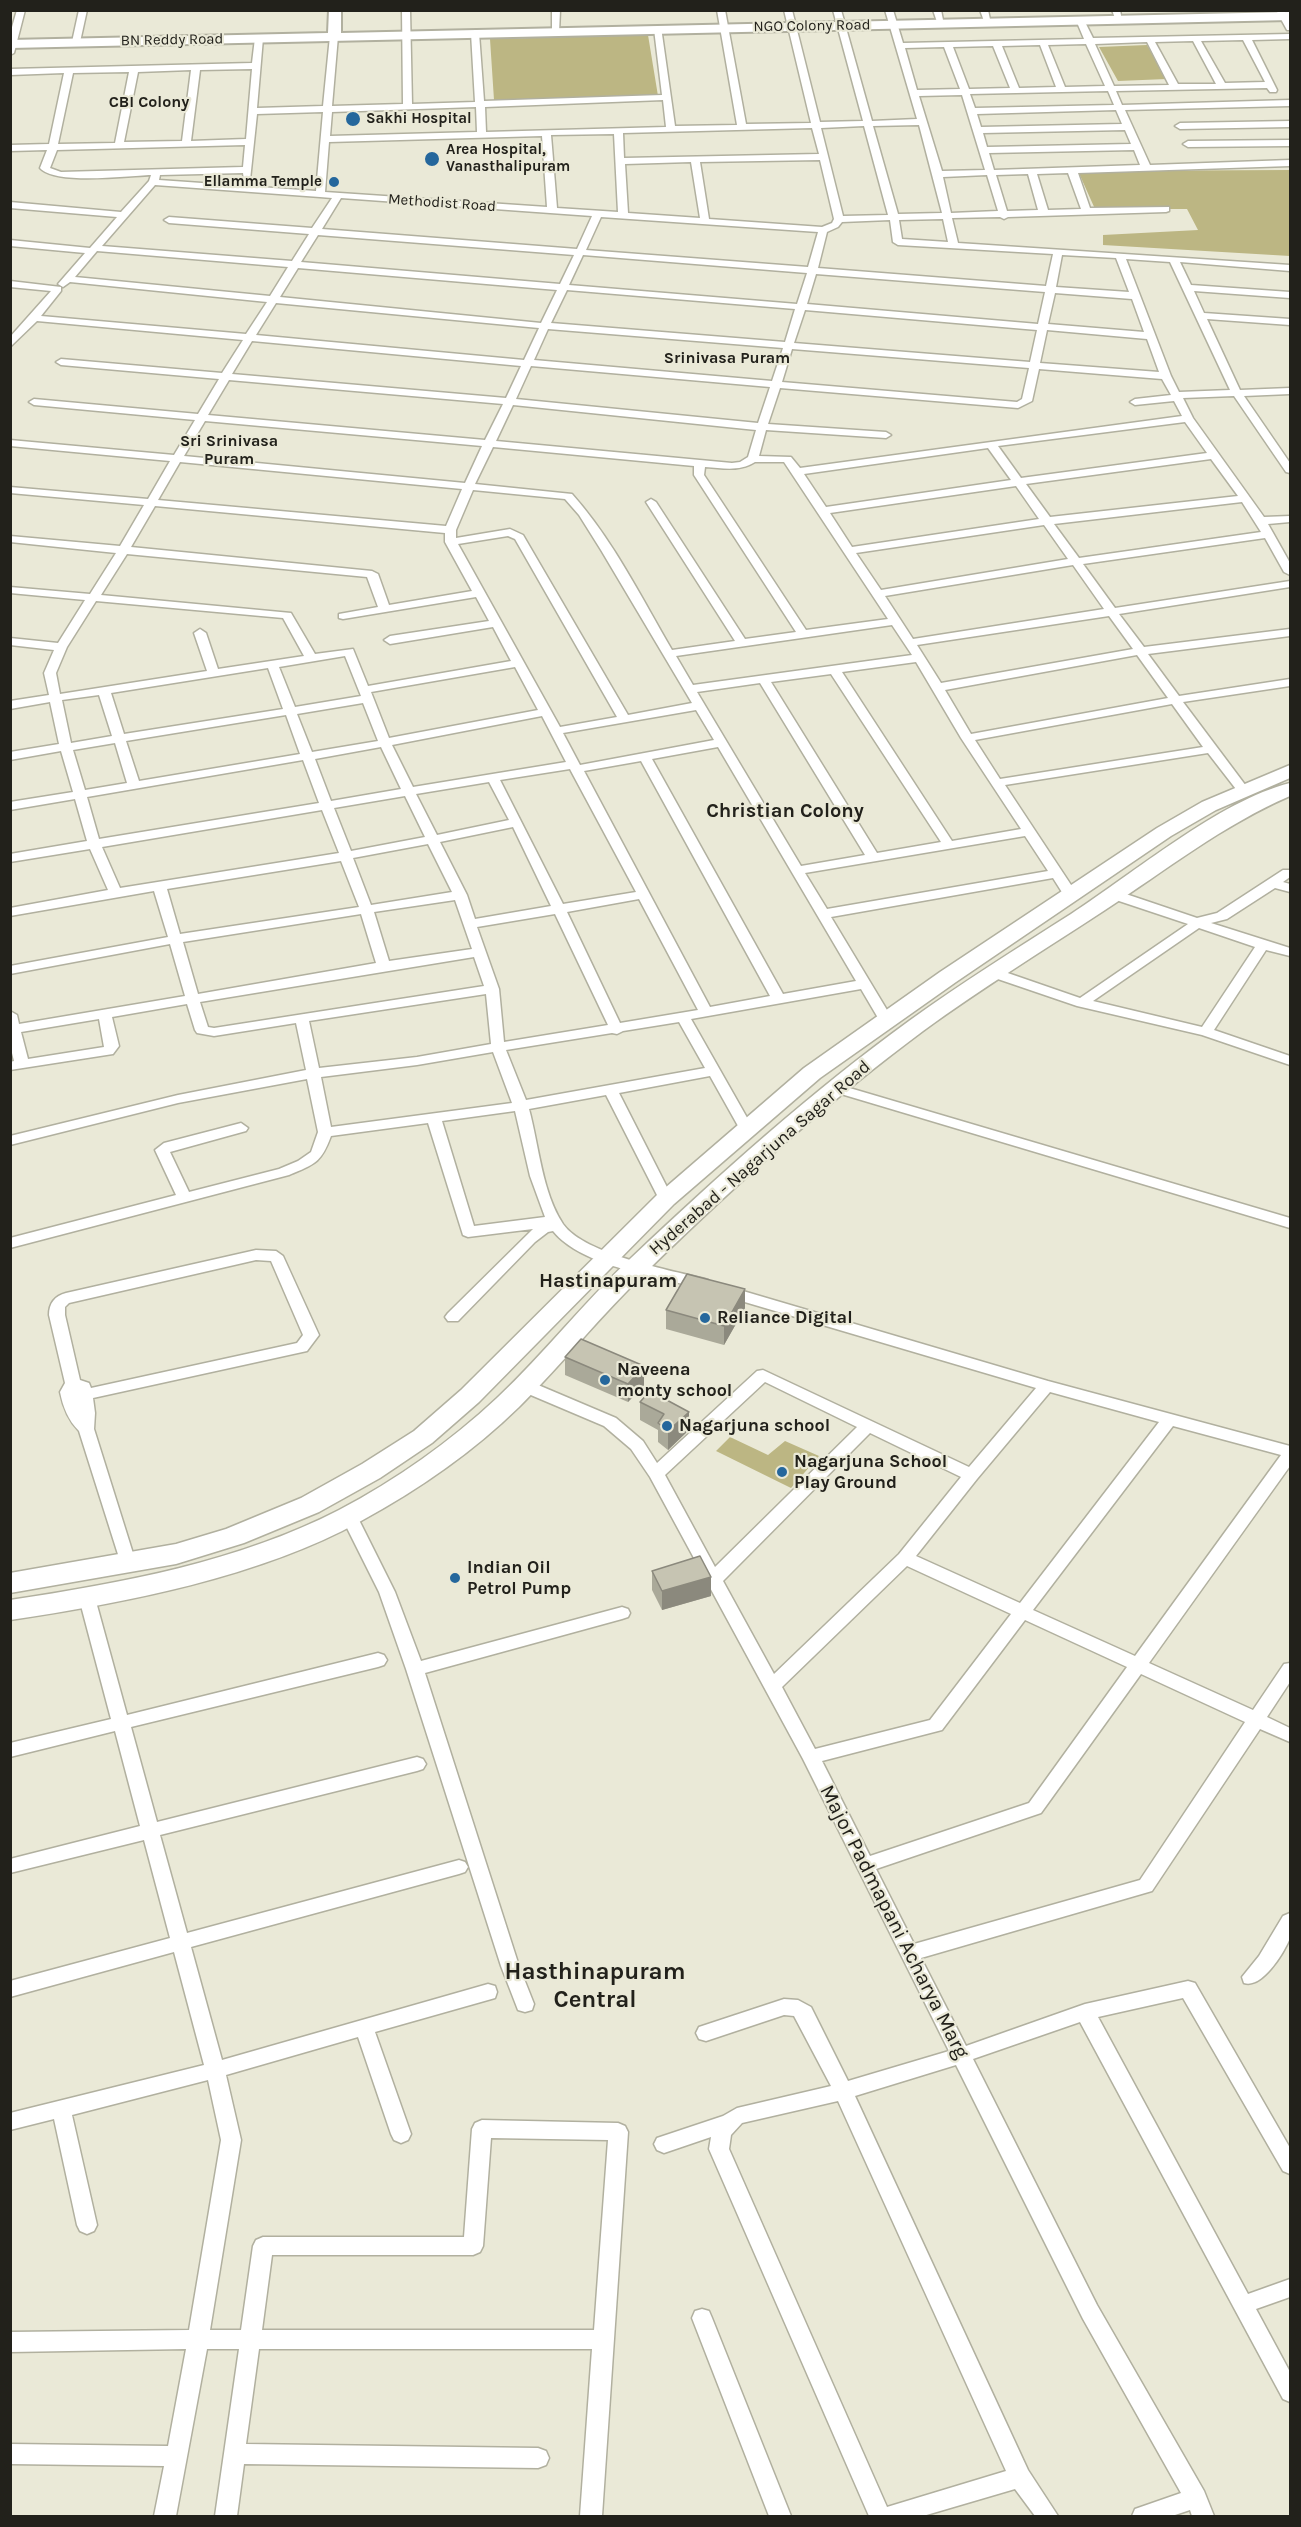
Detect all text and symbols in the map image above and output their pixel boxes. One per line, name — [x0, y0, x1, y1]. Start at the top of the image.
street label: NGO Colony Road — [753, 16, 871, 36]
street label: BN Reddy Road — [120, 30, 224, 50]
district label: CBI Colony — [109, 92, 189, 112]
marker: Sakhi Hospital — [344, 110, 362, 128]
place label: Sakhi Hospital — [366, 110, 472, 128]
place label: Area Hospital, Vanasthalipuram — [446, 141, 570, 176]
marker: Area Hospital, Vanasthalipuram — [423, 150, 441, 168]
place label: Ellamma Temple — [204, 173, 322, 191]
marker: Ellamma Temple — [327, 175, 341, 189]
street label: Methodist Road — [387, 190, 497, 216]
district label: Srinivasa Puram — [664, 348, 790, 368]
district label: Sri Srinivasa Puram — [180, 431, 278, 469]
district label: Christian Colony — [706, 799, 864, 823]
street label: Hyderabad - Nagarjuna Sagar Road — [645, 1056, 875, 1260]
district label: Hastinapuram — [539, 1269, 677, 1293]
place label: Reliance Digital — [717, 1307, 853, 1329]
marker: Reliance Digital — [698, 1311, 712, 1325]
place label: Naveena monty school — [617, 1359, 732, 1402]
marker: Naveena monty school — [598, 1373, 612, 1387]
place label: Nagarjuna school — [679, 1415, 830, 1437]
marker: Nagarjuna school — [660, 1419, 674, 1433]
place label: Nagarjuna School Play Ground — [794, 1451, 947, 1494]
marker: Nagarjuna School Play Ground — [775, 1465, 789, 1479]
place label: Indian Oil Petrol Pump — [467, 1557, 571, 1600]
marker: Indian Oil Petrol Pump — [448, 1571, 462, 1585]
street label: Major Padmapani Acharya Marg — [814, 1781, 974, 2063]
district label: Hasthinapuram Central — [505, 1958, 685, 2014]

